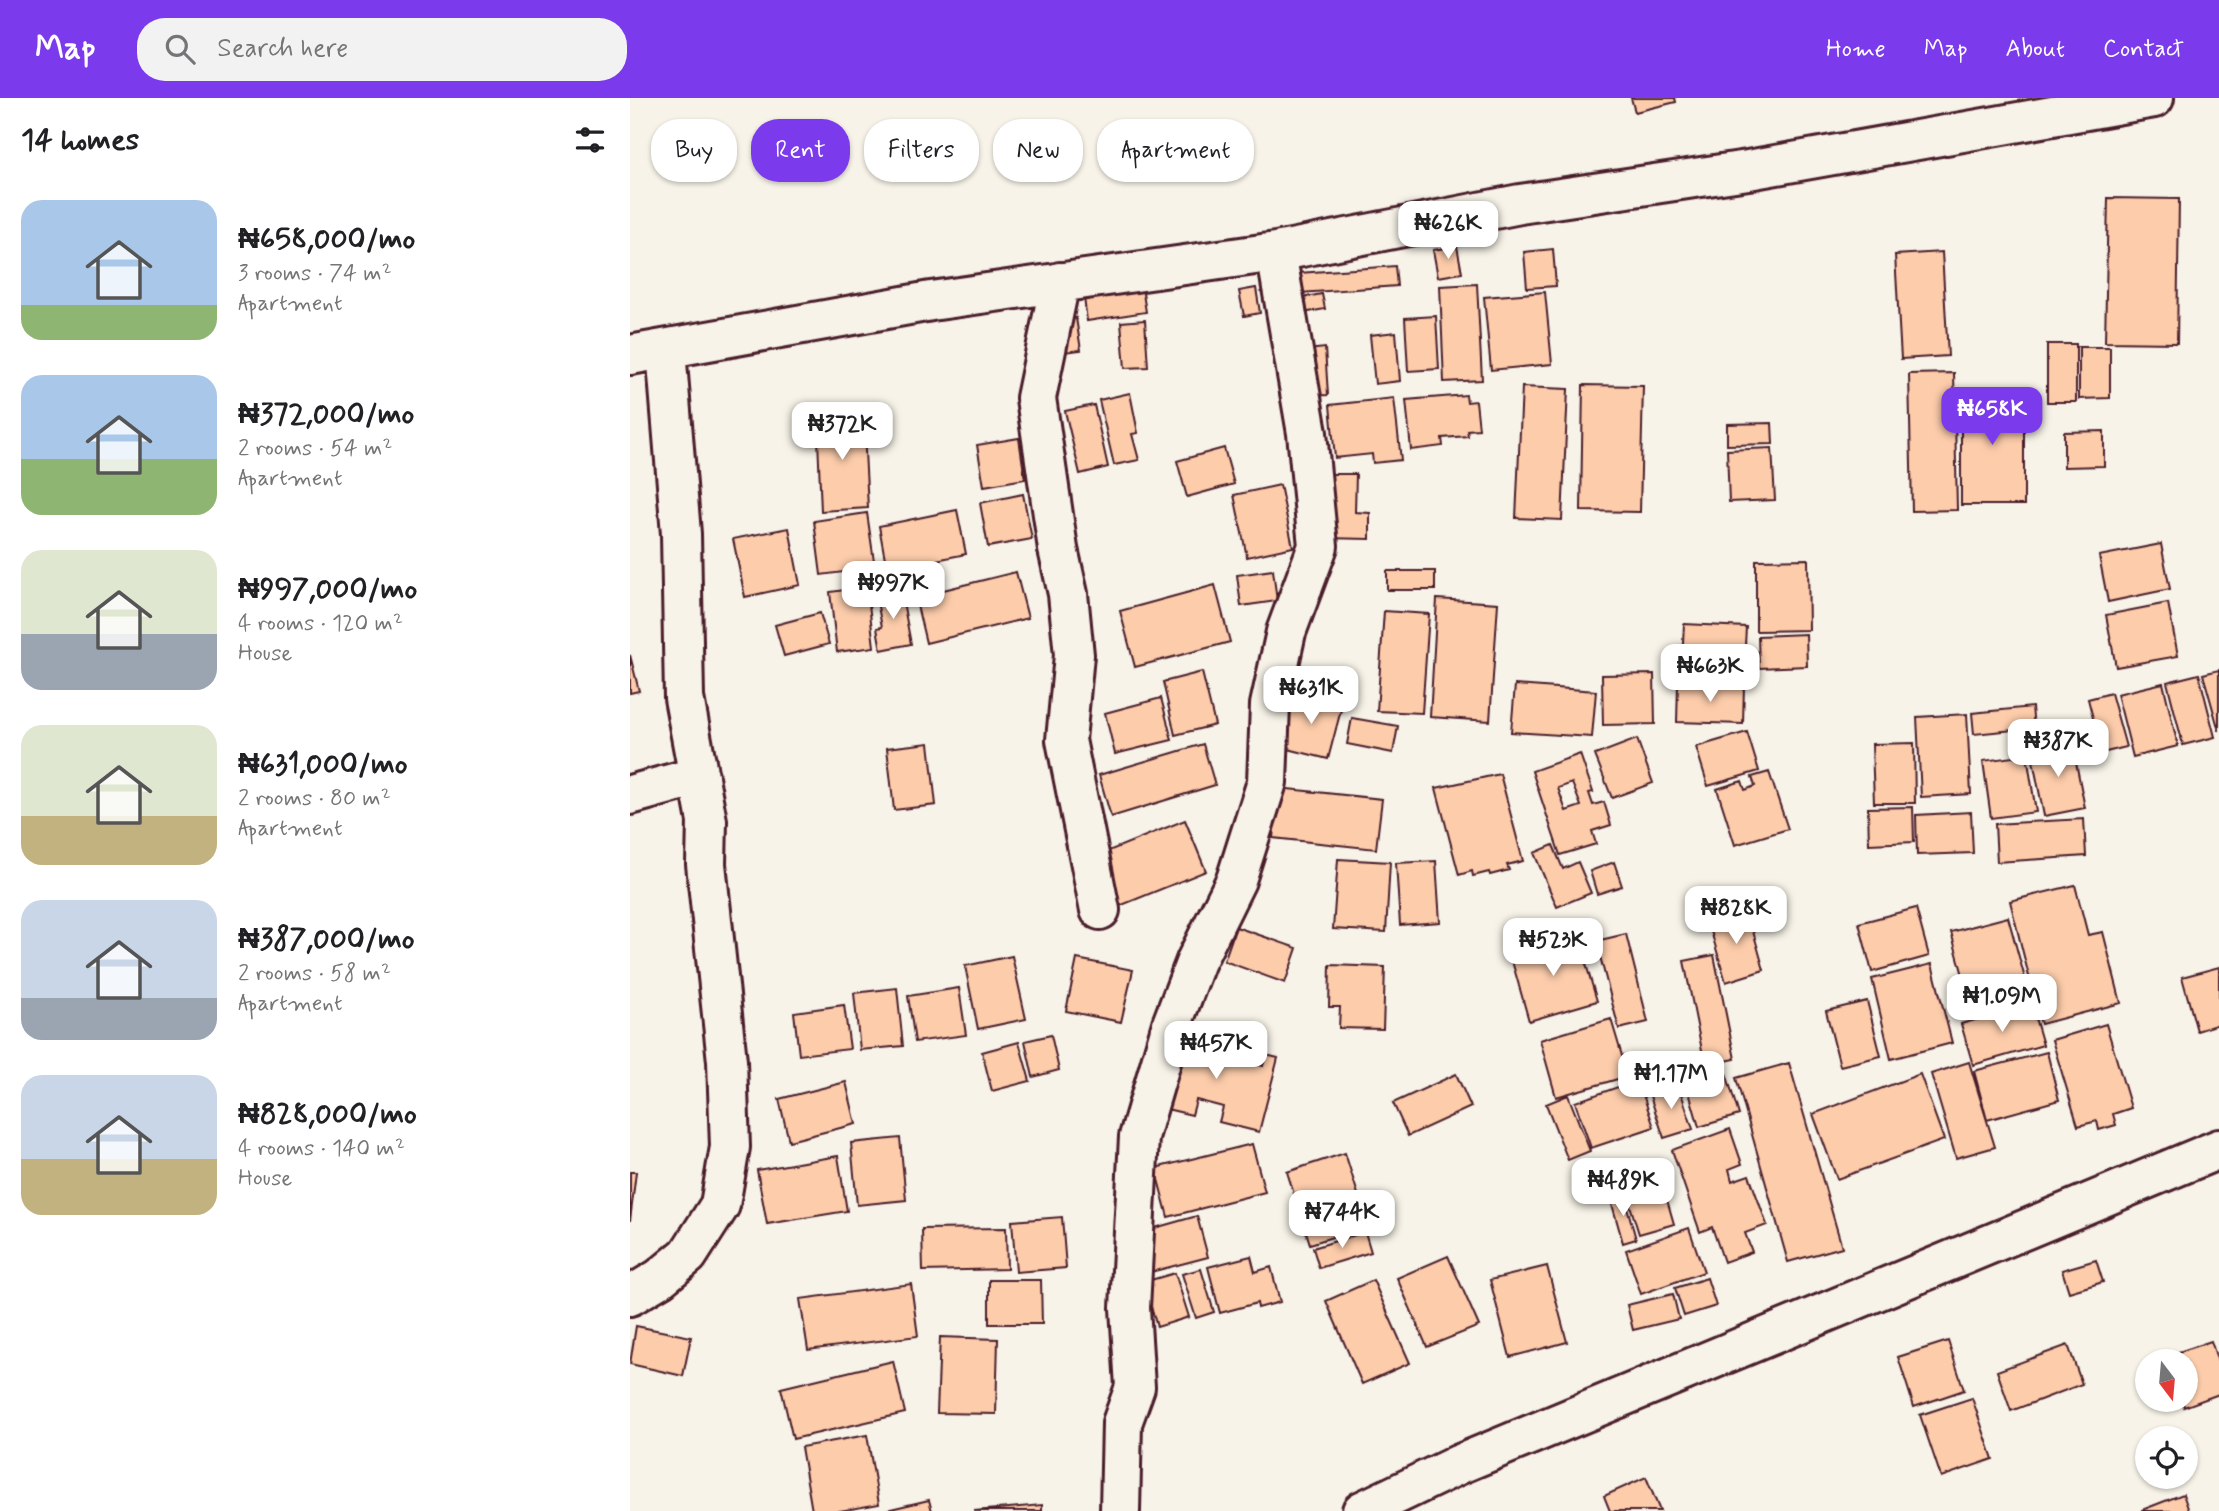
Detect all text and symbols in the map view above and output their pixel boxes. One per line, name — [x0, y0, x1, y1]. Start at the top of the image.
search box — [137, 18, 627, 81]
text: Map — [35, 27, 95, 71]
icon: search — [161, 30, 199, 68]
text: Search here — [217, 32, 348, 66]
text: Home — [1826, 34, 1886, 65]
text: Map — [1924, 34, 1968, 65]
text: About — [2006, 34, 2065, 65]
text: Contact — [2103, 34, 2184, 65]
chip: Buy — [651, 119, 737, 182]
chip: Rent — [751, 119, 850, 182]
chip: Filters — [864, 119, 979, 182]
chip: New — [993, 119, 1083, 182]
chip: Apartment — [1097, 119, 1254, 182]
text: 14 homes — [21, 121, 139, 160]
icon: filters — [571, 121, 609, 159]
pin: ₦626K — [1399, 202, 1497, 261]
text: ₦626K — [1414, 209, 1482, 239]
text: ₦658,000/mo — [238, 220, 415, 259]
icon: home — [77, 228, 161, 312]
text: 3 rooms · 74 m² — [238, 259, 392, 289]
text: Apartment — [238, 289, 343, 319]
pin: ₦658K — [1943, 388, 2041, 447]
text: ₦372,000/mo — [238, 395, 414, 434]
text: ₦658K — [1957, 395, 2027, 425]
pin: ₦372K — [793, 402, 891, 462]
icon: home — [77, 403, 161, 487]
text: ₦372K — [808, 410, 876, 440]
text: 2 rooms · 54 m² — [238, 434, 392, 464]
text: Apartment — [238, 464, 343, 494]
pin: ₦997K — [844, 561, 942, 621]
text: ₦997K — [858, 569, 928, 599]
text: ₦997,000/mo — [238, 570, 417, 609]
icon: home — [77, 578, 161, 662]
text: 4 rooms · 120 m² — [238, 609, 403, 639]
text: House — [238, 639, 292, 669]
pin: ₦663K — [1661, 644, 1759, 704]
text: ₦663K — [1677, 652, 1743, 682]
pin: ₦631K — [1262, 666, 1360, 726]
text: ₦631K — [1279, 674, 1343, 704]
pin: ₦387K — [2009, 720, 2107, 779]
text: ₦387K — [2024, 727, 2092, 757]
text: ₦631,000/mo — [238, 745, 408, 784]
icon: home — [77, 753, 161, 837]
text: 2 rooms · 80 m² — [238, 784, 391, 814]
text: Apartment — [238, 814, 343, 844]
pin: ₦828K — [1687, 886, 1785, 946]
text: ₦828K — [1701, 894, 1771, 924]
pin: ₦523K — [1504, 918, 1602, 978]
text: ₦387,000/mo — [238, 920, 415, 959]
text: ₦523K — [1519, 926, 1587, 956]
icon: home — [77, 928, 161, 1012]
text: 2 rooms · 58 m² — [238, 959, 391, 989]
pin: ₦1.09M — [1945, 974, 2059, 1034]
text: ₦1.09M — [1963, 982, 2041, 1012]
text: Apartment — [238, 989, 343, 1019]
pin: ₦457K — [1167, 1021, 1265, 1081]
text: ₦457K — [1180, 1029, 1252, 1059]
pin: ₦1.17M — [1614, 1052, 1728, 1111]
text: ₦1.17M — [1634, 1059, 1708, 1089]
text: ₦828,000/mo — [238, 1095, 417, 1134]
icon: home — [77, 1103, 161, 1187]
text: 4 rooms · 140 m² — [238, 1134, 405, 1164]
pin: ₦489K — [1574, 1158, 1672, 1218]
text: House — [238, 1164, 292, 1194]
text: ₦489K — [1588, 1166, 1658, 1196]
pin: ₦744K — [1293, 1190, 1391, 1250]
text: ₦744K — [1305, 1198, 1379, 1228]
north arrow — [2135, 1349, 2198, 1412]
map controls — [2135, 1349, 2198, 1489]
button: locate — [2135, 1426, 2198, 1489]

